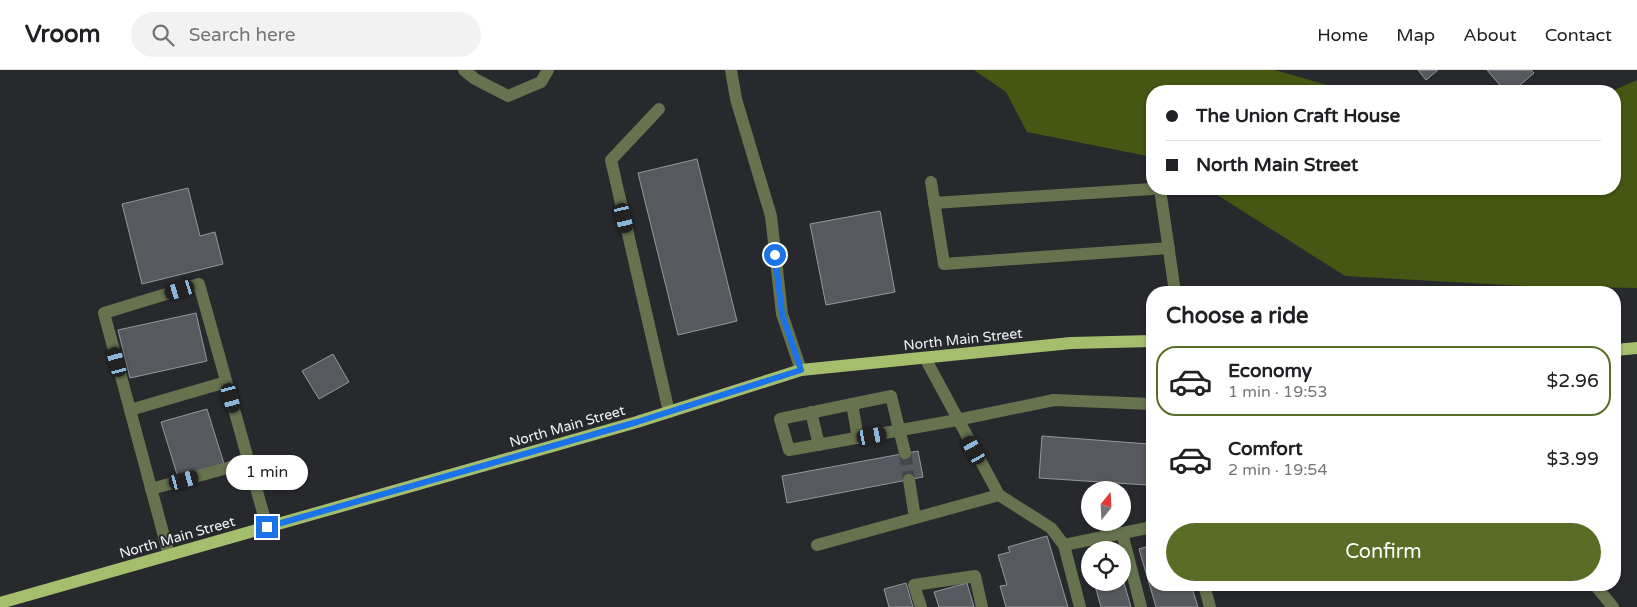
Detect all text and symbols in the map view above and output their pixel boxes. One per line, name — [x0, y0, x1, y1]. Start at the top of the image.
search box — [131, 12, 481, 57]
text: Vroom — [25, 20, 101, 49]
icon: search — [149, 21, 177, 49]
text: Search here — [189, 24, 296, 46]
text: Home — [1317, 24, 1368, 46]
text: Map — [1396, 24, 1435, 46]
text: About — [1463, 24, 1517, 46]
text: Contact — [1545, 24, 1612, 46]
text: The Union Craft House — [1196, 105, 1400, 127]
text: North Main Street — [1196, 154, 1358, 176]
car — [613, 202, 634, 234]
route start — [764, 244, 786, 266]
car — [163, 278, 196, 302]
text: Choose a ride — [1166, 303, 1309, 329]
street label: North Main Street — [903, 325, 1024, 354]
car — [105, 346, 128, 378]
icon: car — [1168, 359, 1213, 404]
text: Economy — [1228, 360, 1312, 382]
text: $2.96 — [1547, 370, 1599, 392]
car — [219, 382, 242, 414]
text: 1 min · 19:53 — [1228, 382, 1327, 402]
street label: North Main Street — [507, 402, 628, 451]
car — [855, 426, 888, 446]
car — [960, 433, 987, 467]
icon: car — [1168, 437, 1213, 482]
text: Comfort — [1228, 438, 1302, 460]
text: $3.99 — [1547, 448, 1599, 470]
callout: 1 min — [226, 454, 308, 490]
text: 2 min · 19:54 — [1228, 460, 1327, 480]
text: 1 min — [246, 462, 288, 482]
car — [167, 469, 200, 491]
north arrow — [1081, 481, 1131, 531]
map controls — [1081, 481, 1131, 591]
street label: North Main Street — [117, 513, 238, 562]
route end — [256, 516, 278, 538]
button: Confirm — [1166, 523, 1601, 581]
button: locate — [1081, 541, 1131, 591]

